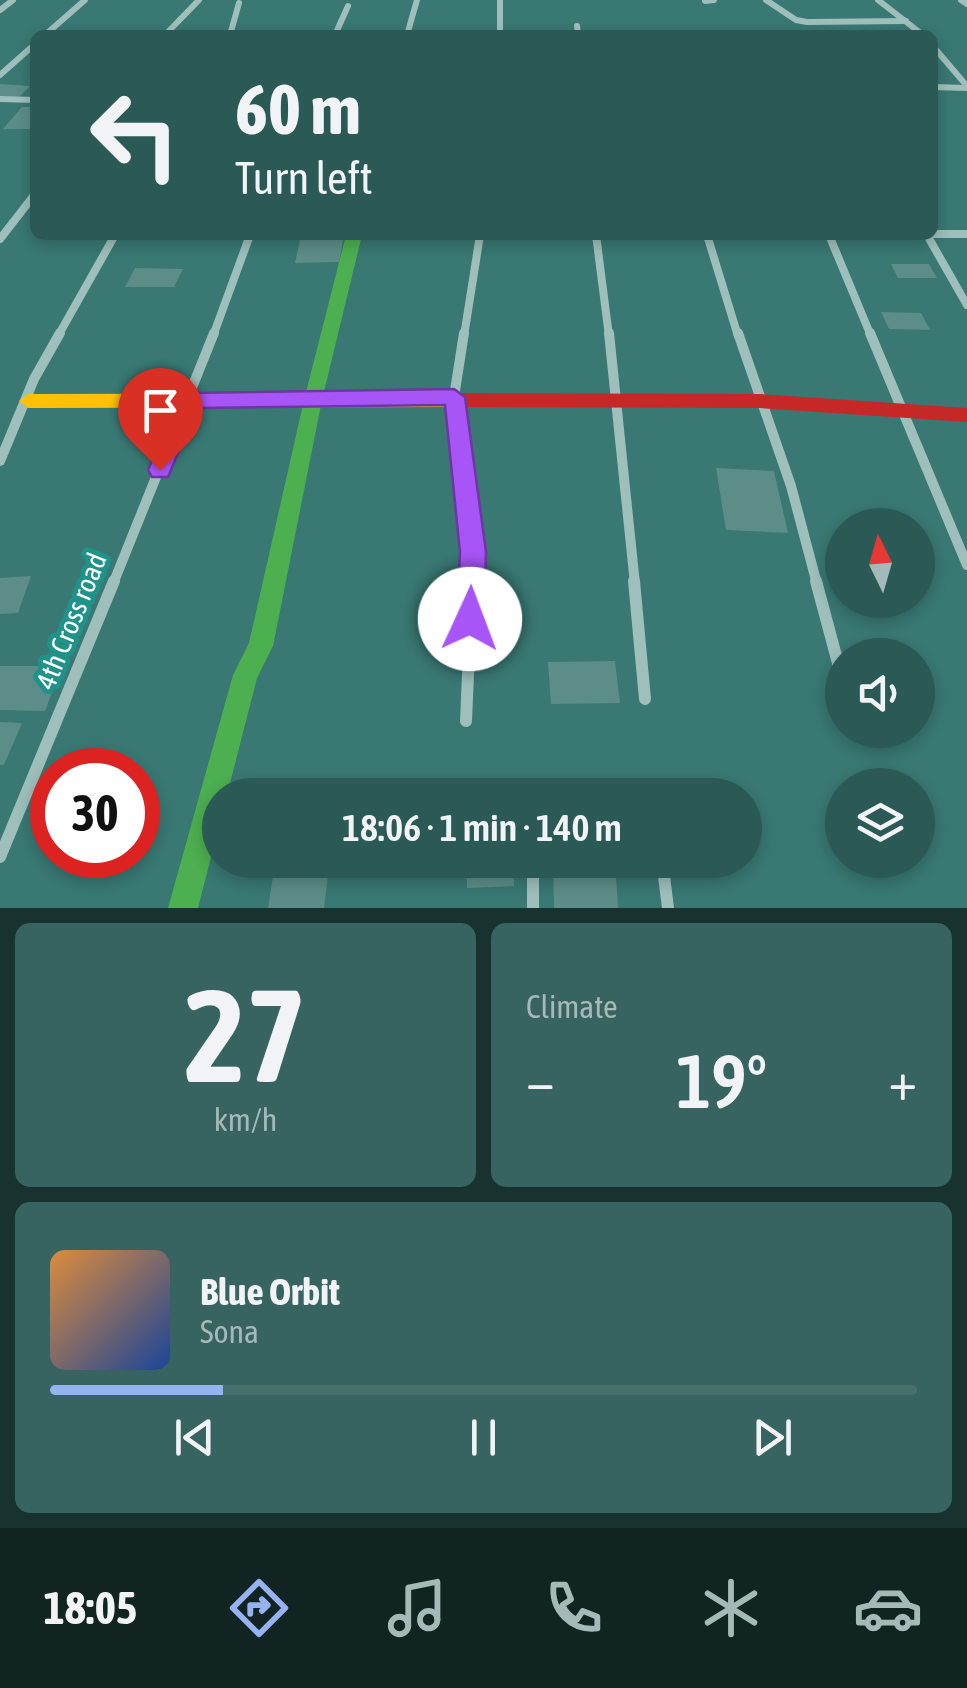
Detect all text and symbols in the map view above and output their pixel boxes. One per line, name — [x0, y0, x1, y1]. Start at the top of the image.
text: 60 m — [235, 69, 361, 149]
icon: left — [70, 70, 200, 200]
text: Turn left — [235, 152, 373, 204]
pin — [118, 368, 203, 471]
icon: arrive — [133, 383, 188, 438]
north arrow — [825, 508, 935, 618]
map controls — [825, 508, 935, 878]
street label: 4th Cross road — [29, 548, 113, 694]
position arrow — [418, 567, 522, 671]
button: sound — [825, 638, 935, 748]
speed limit sign: 30 — [30, 748, 160, 878]
button: layers — [825, 768, 935, 878]
text: 18:06 · 1 min · 140 m — [342, 806, 622, 849]
text: 27 — [184, 961, 307, 1110]
text: Climate — [526, 988, 618, 1025]
text: 19° — [676, 1038, 767, 1124]
text: − — [526, 1049, 555, 1112]
text: + — [888, 1049, 917, 1112]
text: km/h — [214, 1101, 277, 1138]
text: Blue Orbit — [200, 1270, 340, 1313]
text: Sona — [200, 1313, 259, 1350]
icon: previous — [167, 1410, 222, 1465]
icon: pause — [456, 1410, 511, 1465]
icon: next — [745, 1410, 800, 1465]
icon: directions — [224, 1573, 294, 1643]
icon: music — [382, 1573, 452, 1643]
icon: phone — [539, 1573, 609, 1643]
icon: climate — [696, 1573, 766, 1643]
icon: car — [853, 1573, 923, 1643]
text: 18:05 — [44, 1582, 137, 1634]

